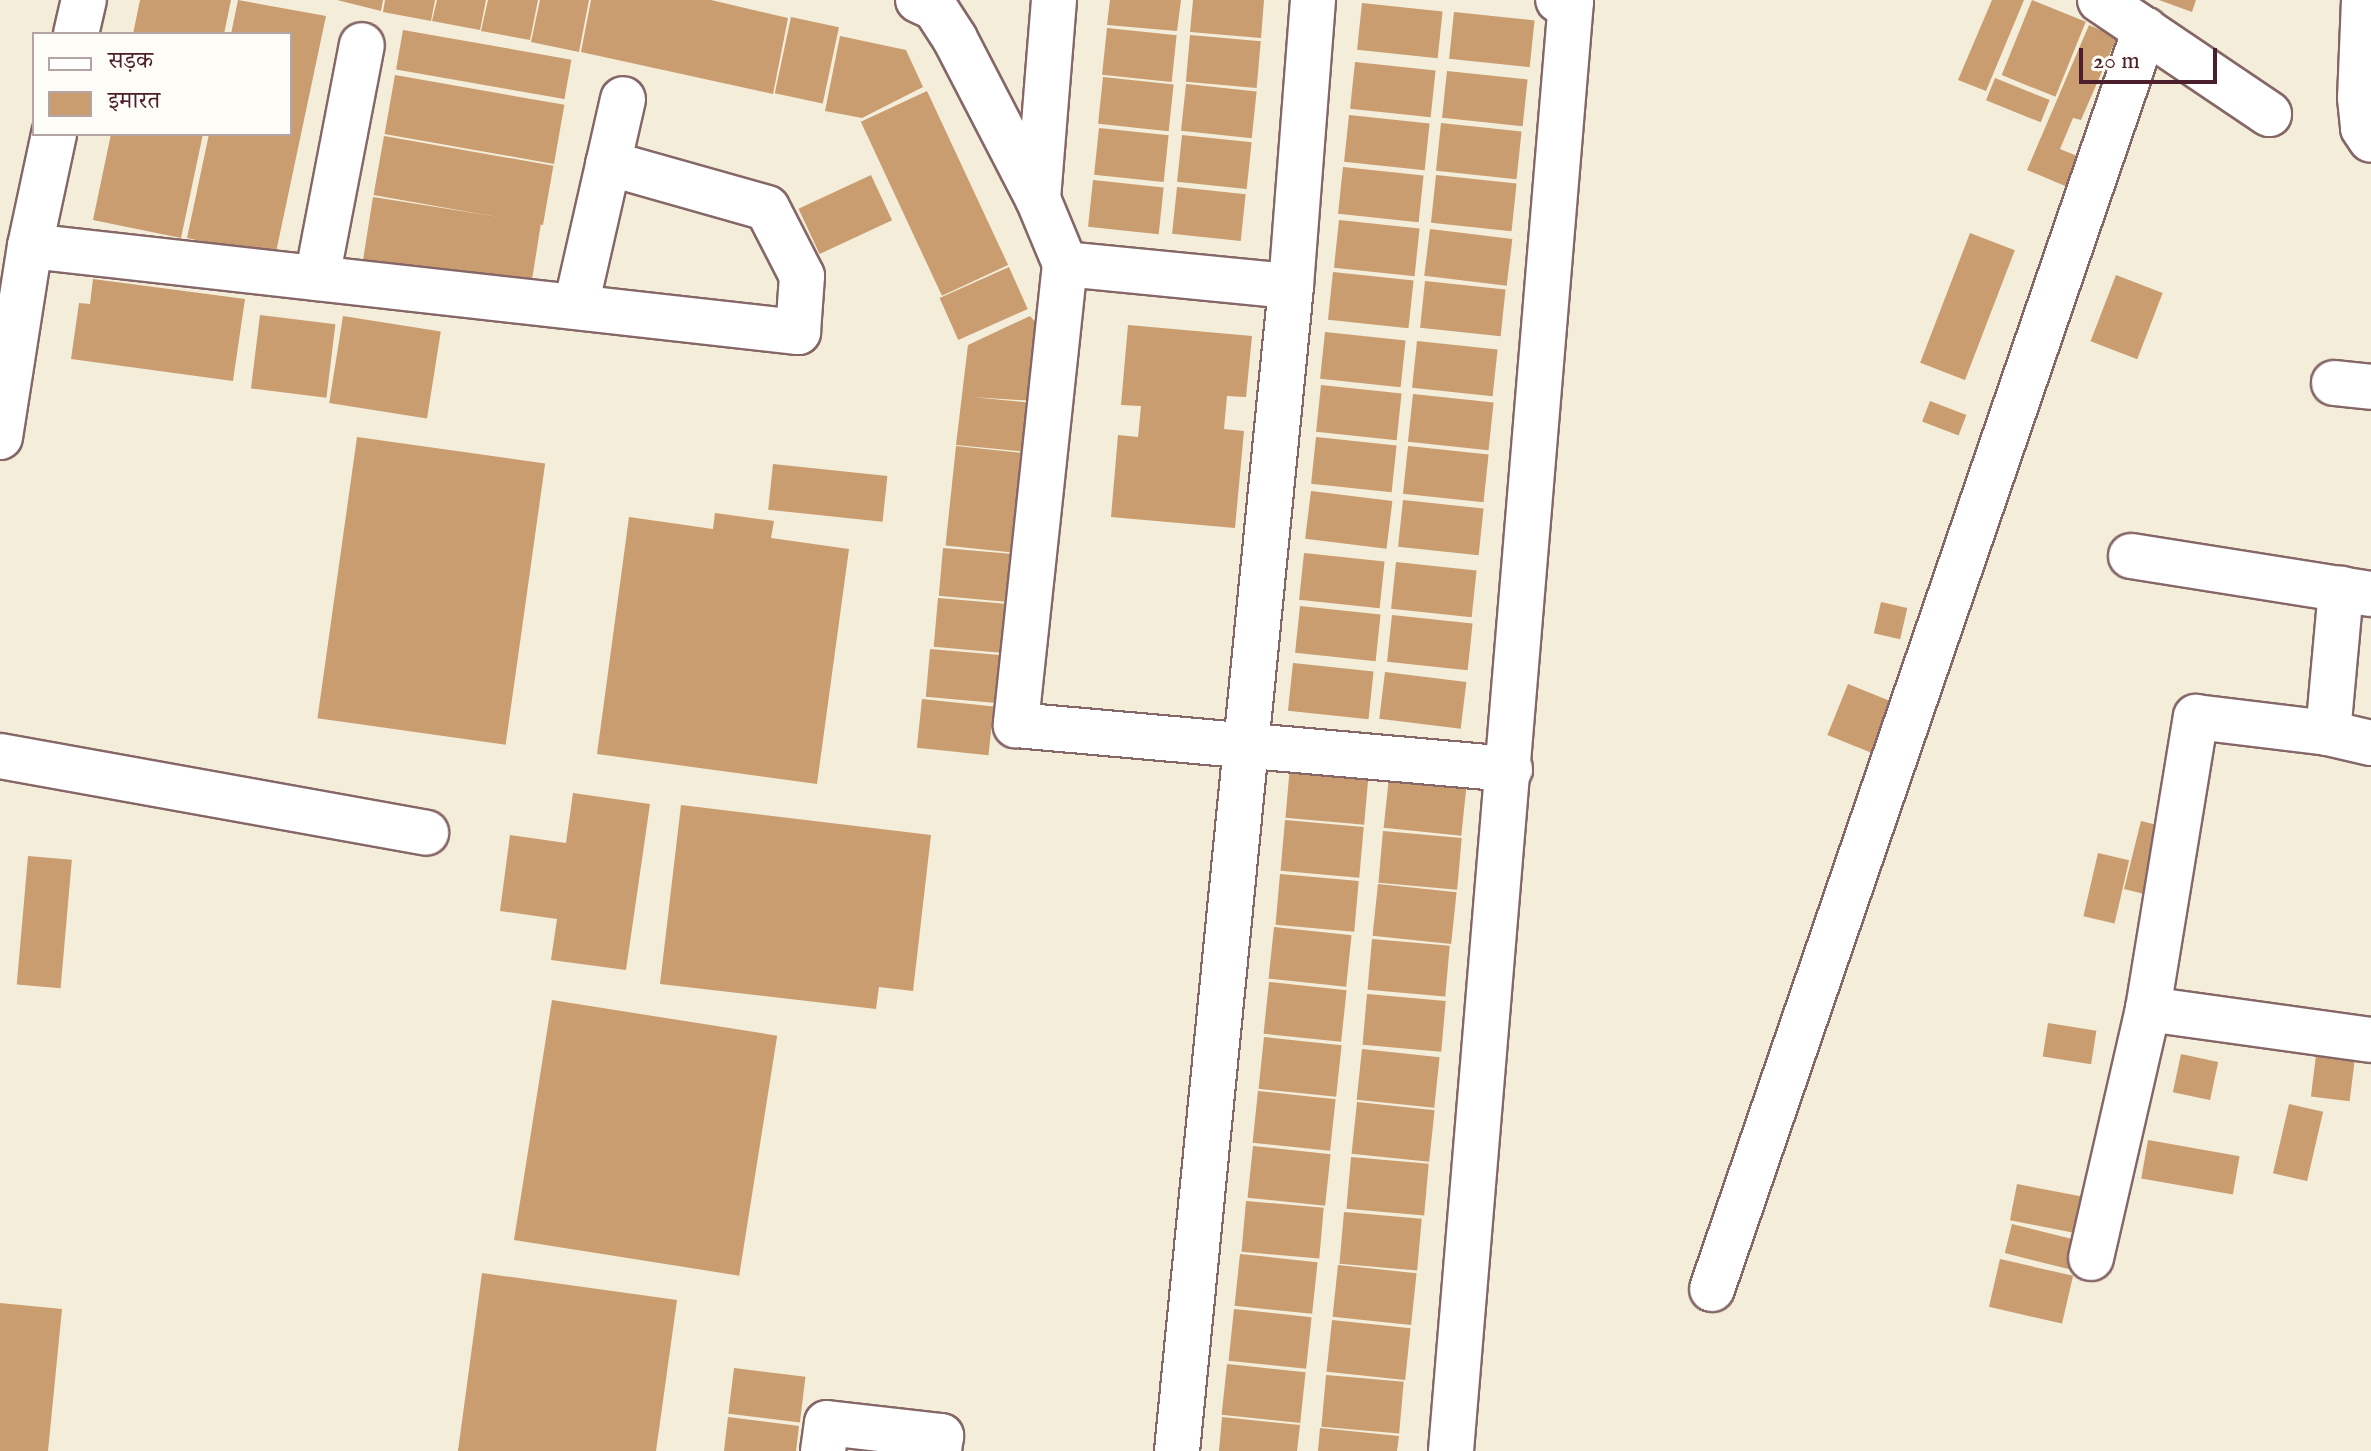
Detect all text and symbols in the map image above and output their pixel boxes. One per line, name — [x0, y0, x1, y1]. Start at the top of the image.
legend — [32, 32, 292, 136]
scale bar — [2083, 32, 2221, 82]
text: सड़क — [108, 46, 153, 77]
text: 20 m — [2093, 46, 2140, 77]
text: इमारत — [108, 86, 160, 117]

